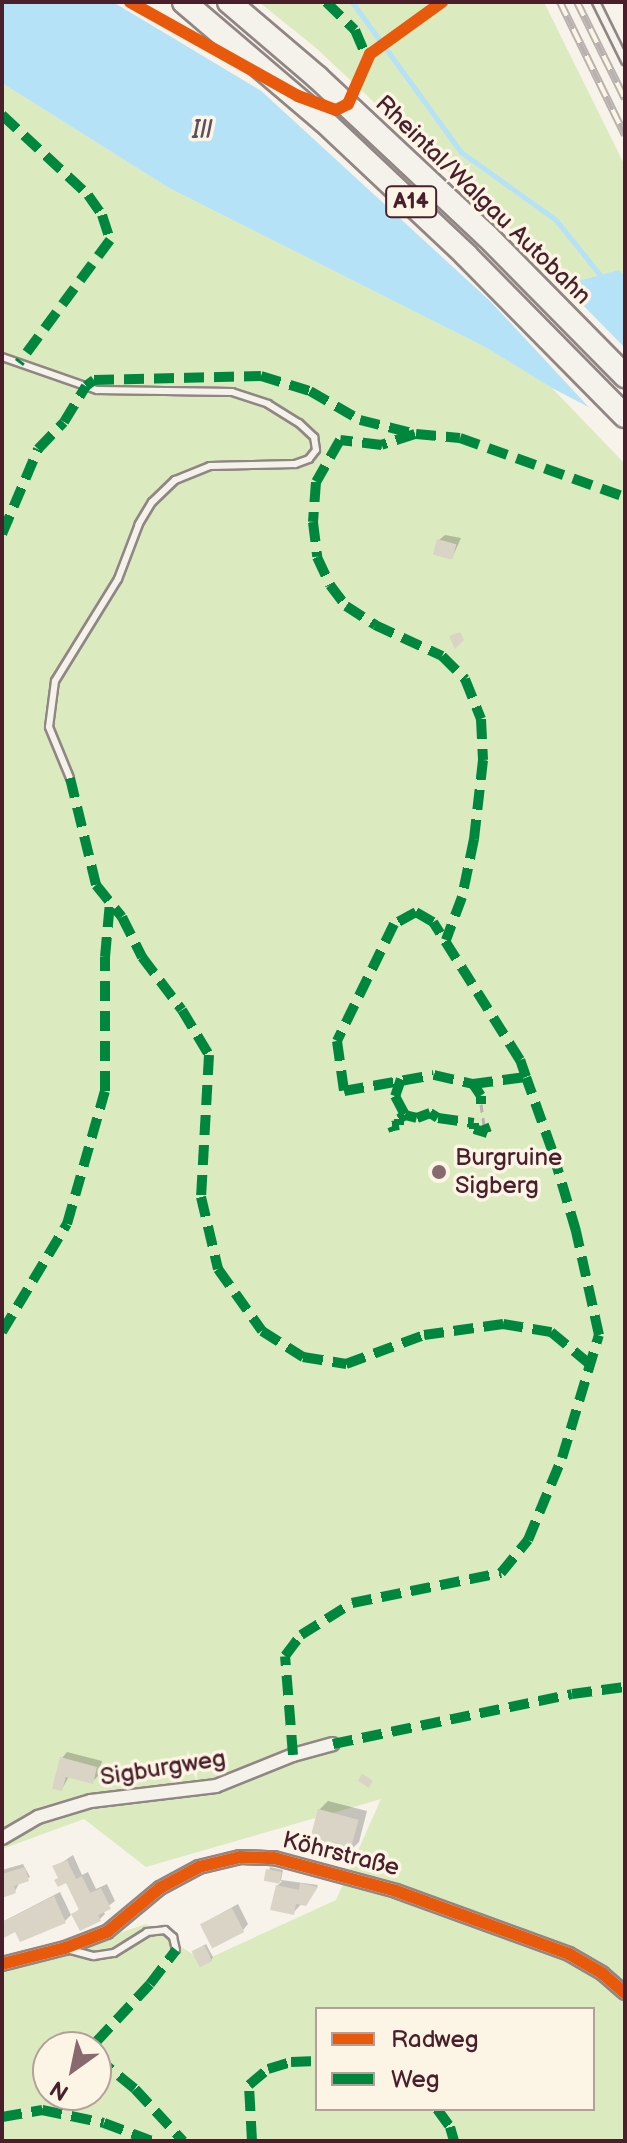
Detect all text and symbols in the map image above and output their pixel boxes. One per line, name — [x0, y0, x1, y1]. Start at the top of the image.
street label: Rheintal/Walgau Autobahn — [369, 89, 597, 311]
water label: Ill — [192, 115, 212, 147]
road number: A14 — [385, 184, 437, 220]
place label: Burgruine Sigberg — [455, 1144, 562, 1200]
marker: Burgruine Sigberg — [430, 1163, 448, 1181]
street label: Sigburgweg — [98, 1744, 228, 1792]
street label: Köhrstraße — [280, 1826, 402, 1882]
legend — [315, 2007, 595, 2111]
text: Radweg — [391, 2025, 478, 2054]
north arrow — [32, 2031, 112, 2111]
text: Weg — [391, 2065, 440, 2094]
text: N — [45, 2074, 74, 2106]

